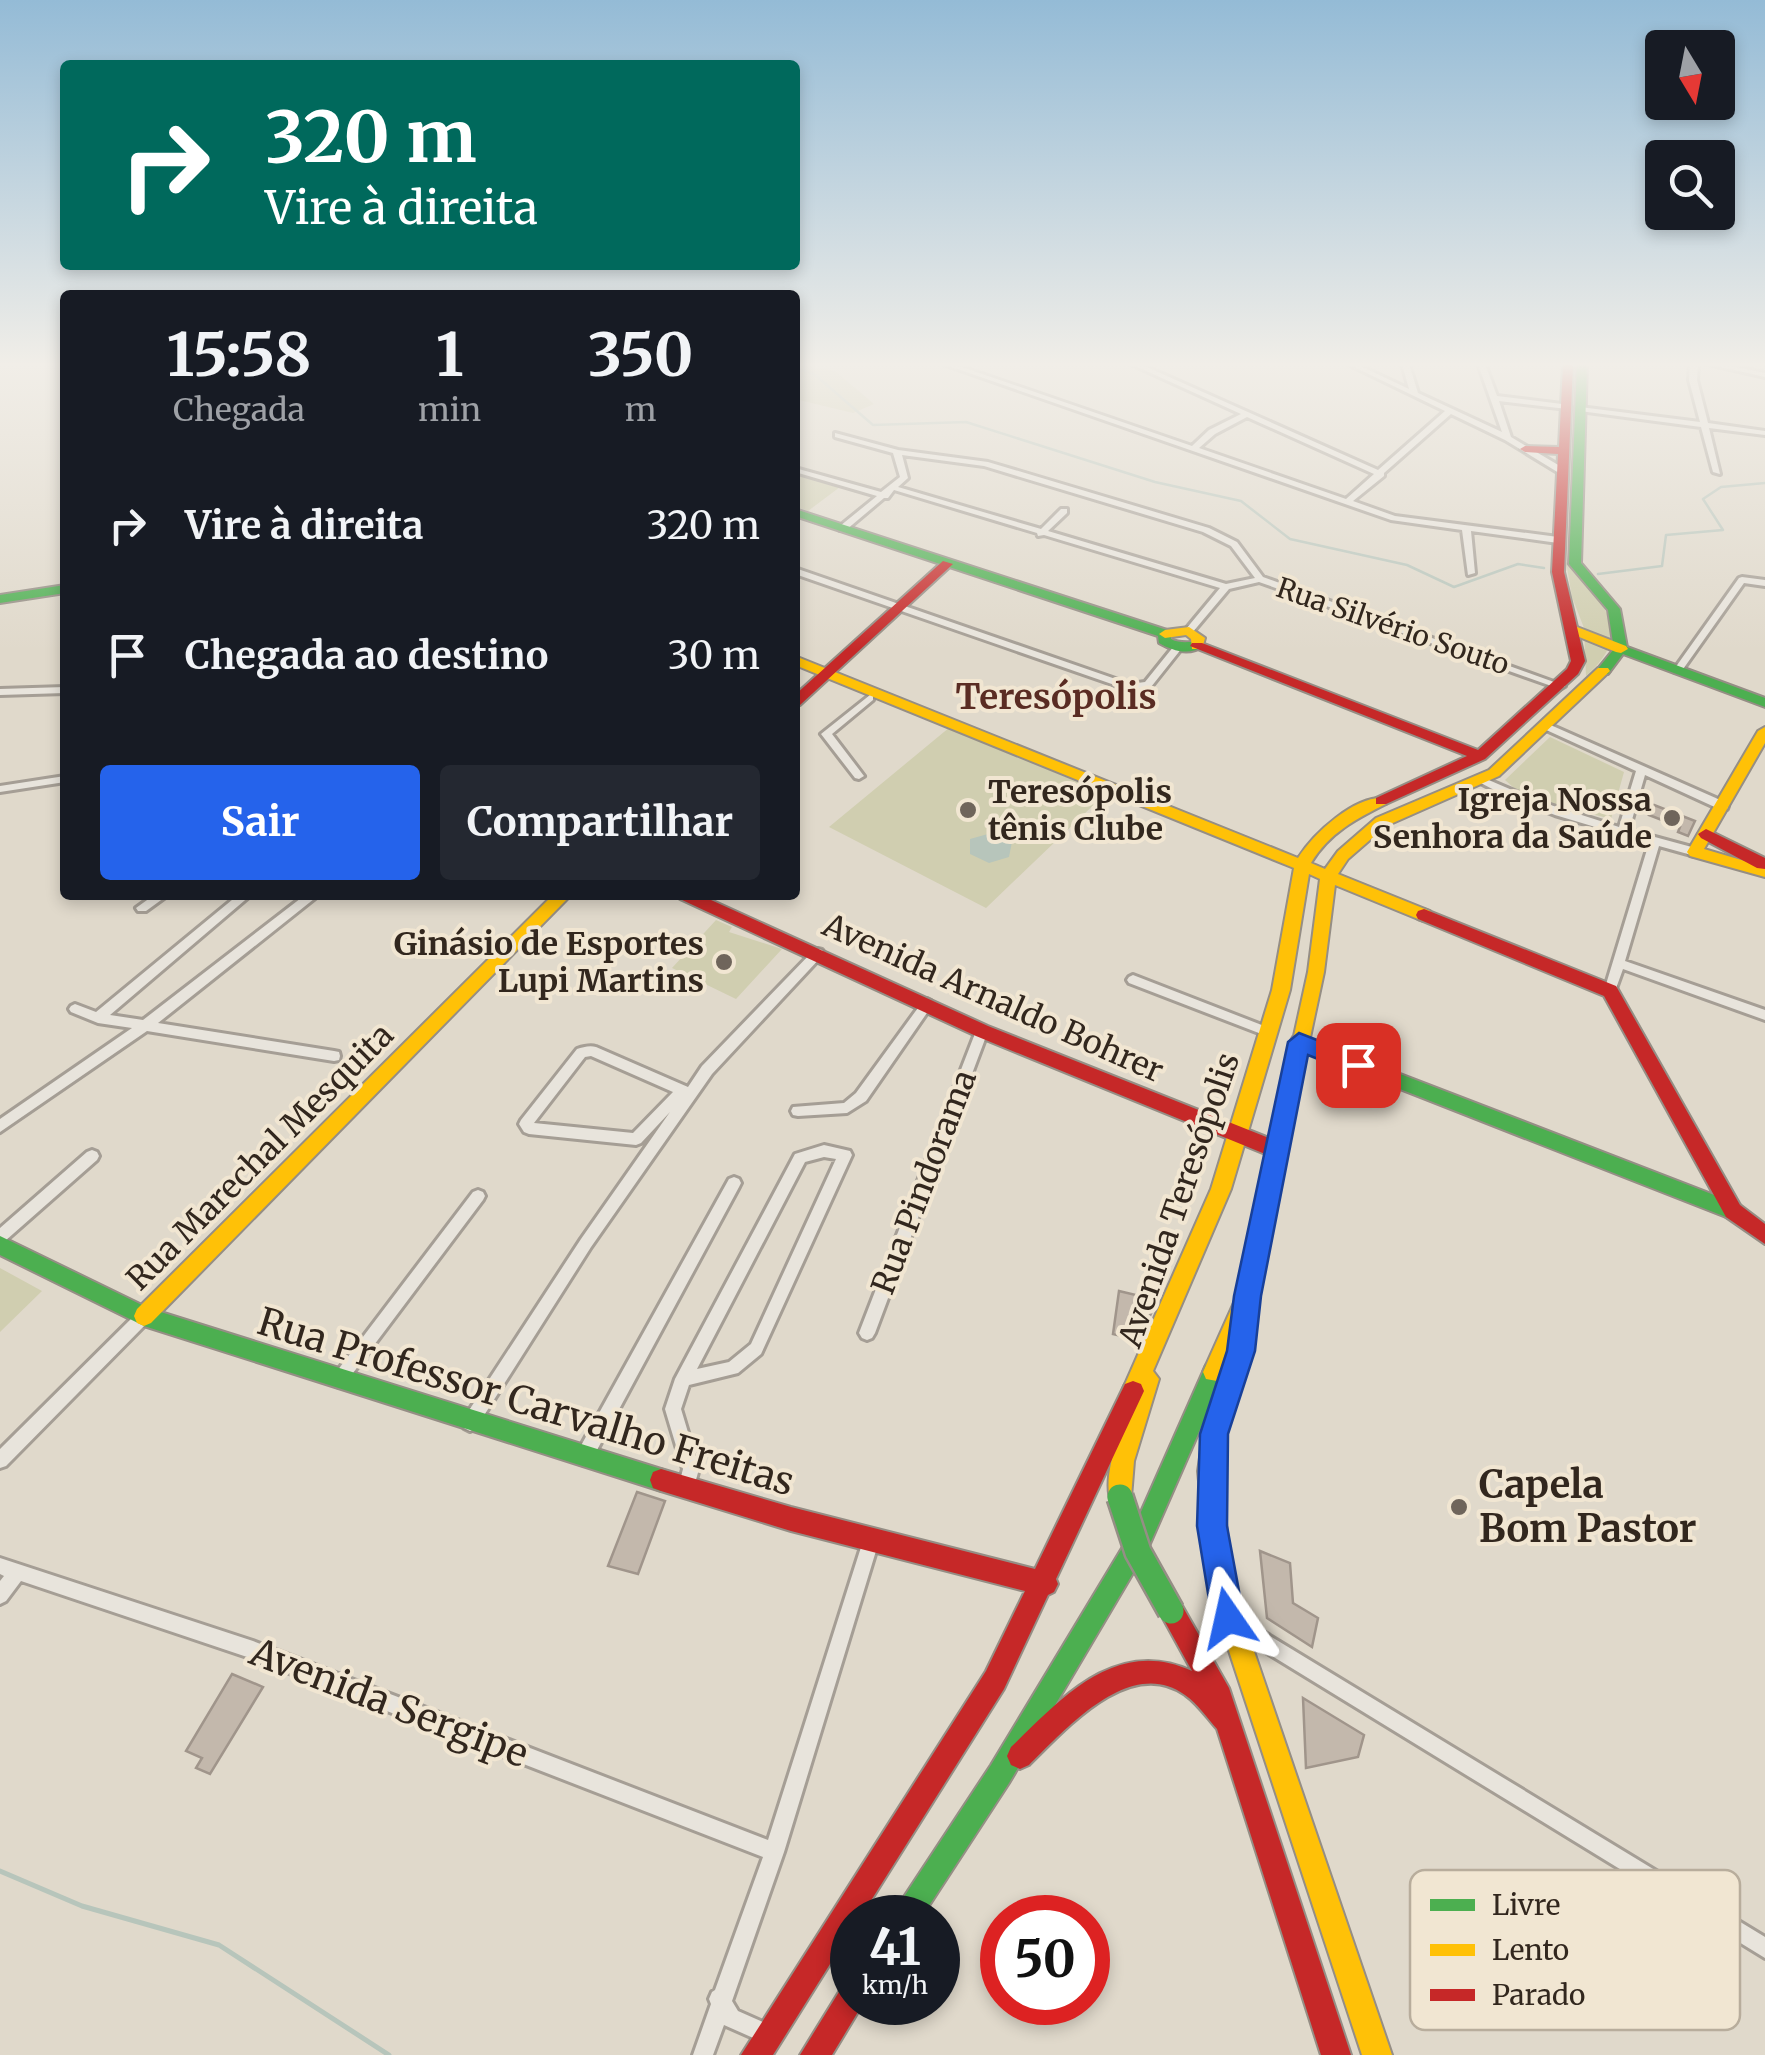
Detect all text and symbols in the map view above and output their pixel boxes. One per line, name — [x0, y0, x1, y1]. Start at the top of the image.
north arrow — [1645, 30, 1735, 120]
map controls — [1645, 30, 1735, 230]
text: 320 m — [265, 93, 477, 181]
icon: right — [100, 100, 230, 230]
button: search — [1645, 140, 1735, 230]
text: Vire à direita — [265, 180, 538, 236]
text: 15:58 — [166, 317, 311, 392]
text: 1 — [436, 317, 463, 392]
text: 350 — [588, 317, 694, 392]
text: Chegada — [173, 390, 305, 430]
text: min — [418, 390, 481, 430]
text: m — [625, 390, 657, 430]
icon: right — [100, 498, 155, 553]
text: Vire à direita — [185, 502, 423, 549]
text: 320 m — [646, 502, 760, 549]
street label: Rua Silvério Souto — [1272, 569, 1514, 683]
icon: arrive — [100, 628, 155, 683]
text: Chegada ao destino — [185, 632, 548, 679]
text: 30 m — [667, 632, 760, 679]
district label: Teresópolis — [955, 675, 1157, 719]
button: Sair — [100, 765, 420, 880]
button: Compartilhar — [440, 765, 760, 880]
place label: Teresópolis tênis Clube — [988, 772, 1172, 849]
place label: Igreja Nossa Senhora da Saúde — [1373, 780, 1652, 857]
marker: Teresópolis tênis Clube — [957, 799, 979, 821]
marker: Igreja Nossa Senhora da Saúde — [1661, 807, 1683, 829]
street label: Avenida Arnaldo Bohrer — [816, 904, 1169, 1091]
place label: Ginásio de Esportes Lupi Martins — [394, 924, 704, 1001]
marker: Ginásio de Esportes Lupi Martins — [713, 951, 735, 973]
street label: Rua Marechal Mesquita — [118, 1015, 402, 1299]
pin — [1316, 1023, 1401, 1108]
icon: arrive — [1331, 1038, 1386, 1093]
street label: Avenida Teresópolis — [1110, 1048, 1248, 1353]
street label: Rua Pindorama — [863, 1064, 985, 1300]
street label: Rua Professor Carvalho Freitas — [252, 1297, 800, 1506]
place label: Capela Bom Pastor — [1479, 1461, 1696, 1552]
marker: Capela Bom Pastor — [1448, 1496, 1470, 1518]
position arrow — [1176, 1566, 1280, 1670]
street label: Avenida Sergipe — [242, 1628, 535, 1778]
legend — [1410, 1870, 1740, 2030]
text: Livre — [1492, 1887, 1560, 1923]
speed limit sign: 50 — [980, 1895, 1110, 2025]
text: 41 — [869, 1916, 921, 1979]
text: Lento — [1492, 1932, 1569, 1968]
text: km/h — [862, 1969, 928, 2001]
text: Parado — [1492, 1977, 1585, 2013]

